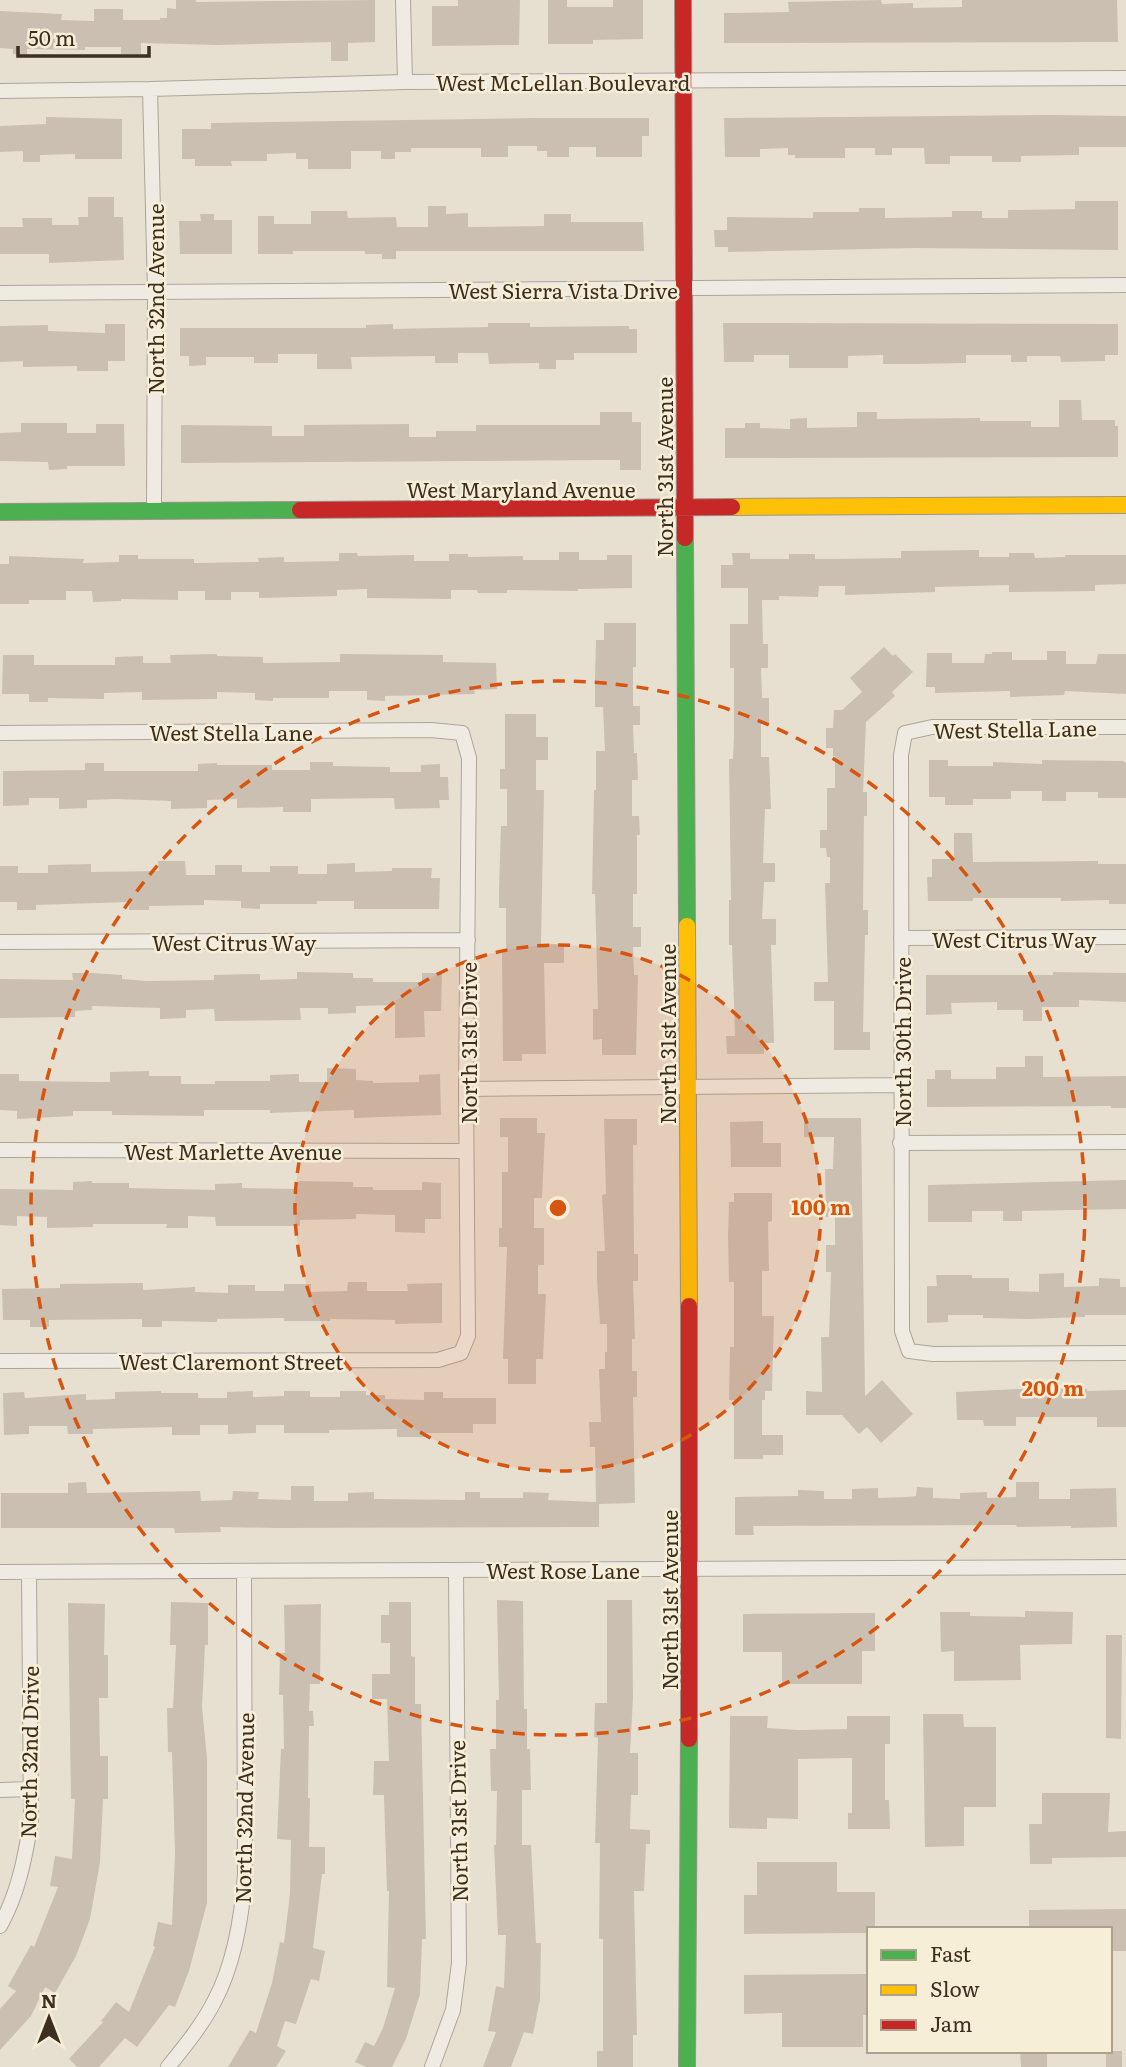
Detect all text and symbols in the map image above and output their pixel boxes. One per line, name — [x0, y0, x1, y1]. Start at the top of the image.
scale bar — [18, 14, 149, 58]
text: 50 m — [28, 21, 75, 52]
street label: West McLellan Boulevard — [436, 66, 690, 97]
street label: North 32nd Avenue — [139, 203, 170, 395]
street label: West Sierra Vista Drive — [448, 274, 678, 305]
street label: North 31st Avenue — [648, 377, 679, 557]
street label: West Maryland Avenue — [406, 473, 636, 504]
street label: West Stella Lane — [933, 711, 1097, 745]
street label: West Stella Lane — [149, 716, 313, 747]
street label: West Citrus Way — [932, 923, 1097, 954]
street label: West Citrus Way — [152, 926, 317, 957]
street label: North 31st Avenue — [651, 944, 682, 1124]
street label: North 30th Drive — [886, 957, 917, 1127]
street label: North 31st Drive — [452, 962, 483, 1124]
street label: West Marlette Avenue — [124, 1135, 342, 1166]
text: 100 m — [791, 1190, 851, 1221]
centre of rings — [546, 1196, 570, 1220]
street label: West Claremont Street — [119, 1345, 344, 1376]
text: 200 m — [1022, 1371, 1084, 1402]
street label: North 31st Avenue — [653, 1510, 684, 1690]
street label: West Rose Lane — [486, 1554, 640, 1585]
street label: North 32nd Drive — [11, 1665, 45, 1839]
street label: North 32nd Avenue — [226, 1712, 260, 1904]
street label: North 31st Drive — [440, 1740, 474, 1902]
legend — [867, 1927, 1112, 2053]
text: Fast — [930, 1937, 971, 1968]
text: Slow — [930, 1972, 980, 2003]
north arrow — [14, 1983, 84, 2053]
text: N — [41, 1986, 57, 2014]
text: Jam — [930, 2007, 972, 2038]

